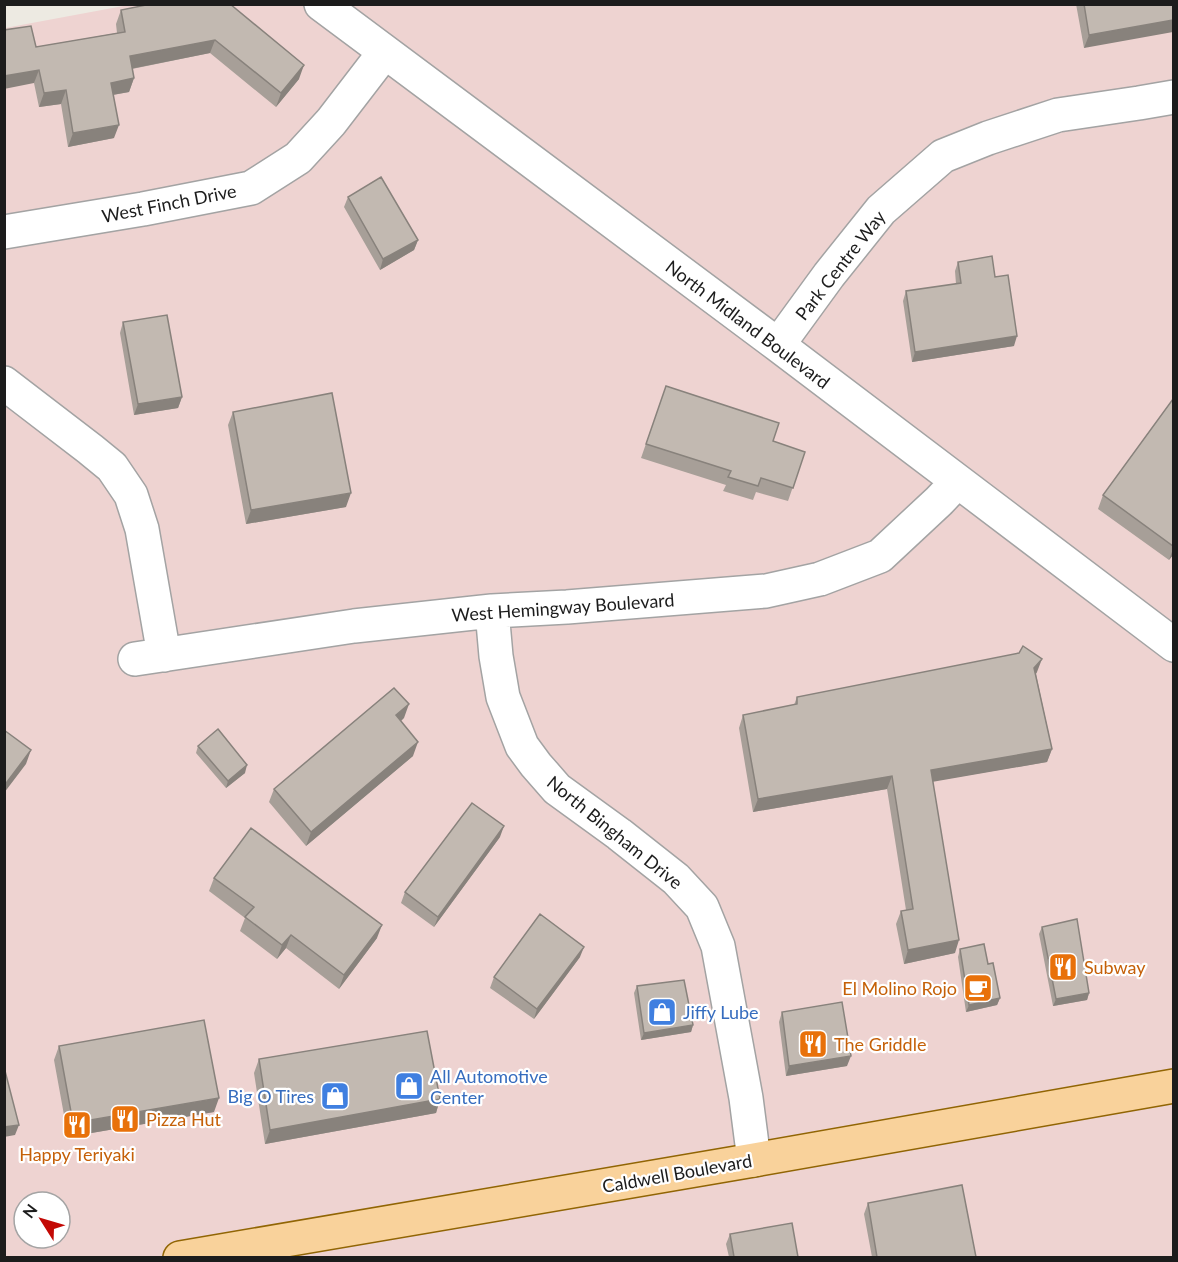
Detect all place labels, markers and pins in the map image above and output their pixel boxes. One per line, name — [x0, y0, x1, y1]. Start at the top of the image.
restaurant icon: Subway — [1047, 951, 1079, 983]
place label: Subway — [1084, 956, 1146, 978]
cafe icon: El Molino Rojo — [962, 972, 994, 1004]
place label: El Molino Rojo — [842, 977, 957, 999]
shop icon: Jiffy Lube — [646, 996, 678, 1028]
place label: Jiffy Lube — [683, 1001, 759, 1023]
restaurant icon: The Griddle — [797, 1028, 829, 1060]
place label: The Griddle — [834, 1033, 926, 1055]
place label: All Automotive Center — [430, 1065, 548, 1108]
shop icon: All Automotive Center — [393, 1070, 425, 1102]
shop icon: Big O Tires — [319, 1080, 351, 1112]
place label: Big O Tires — [227, 1085, 314, 1107]
restaurant icon: Pizza Hut — [109, 1103, 141, 1135]
place label: Pizza Hut — [146, 1108, 222, 1130]
restaurant icon: Happy Teriyaki — [61, 1109, 93, 1141]
place label: Happy Teriyaki — [19, 1143, 135, 1165]

